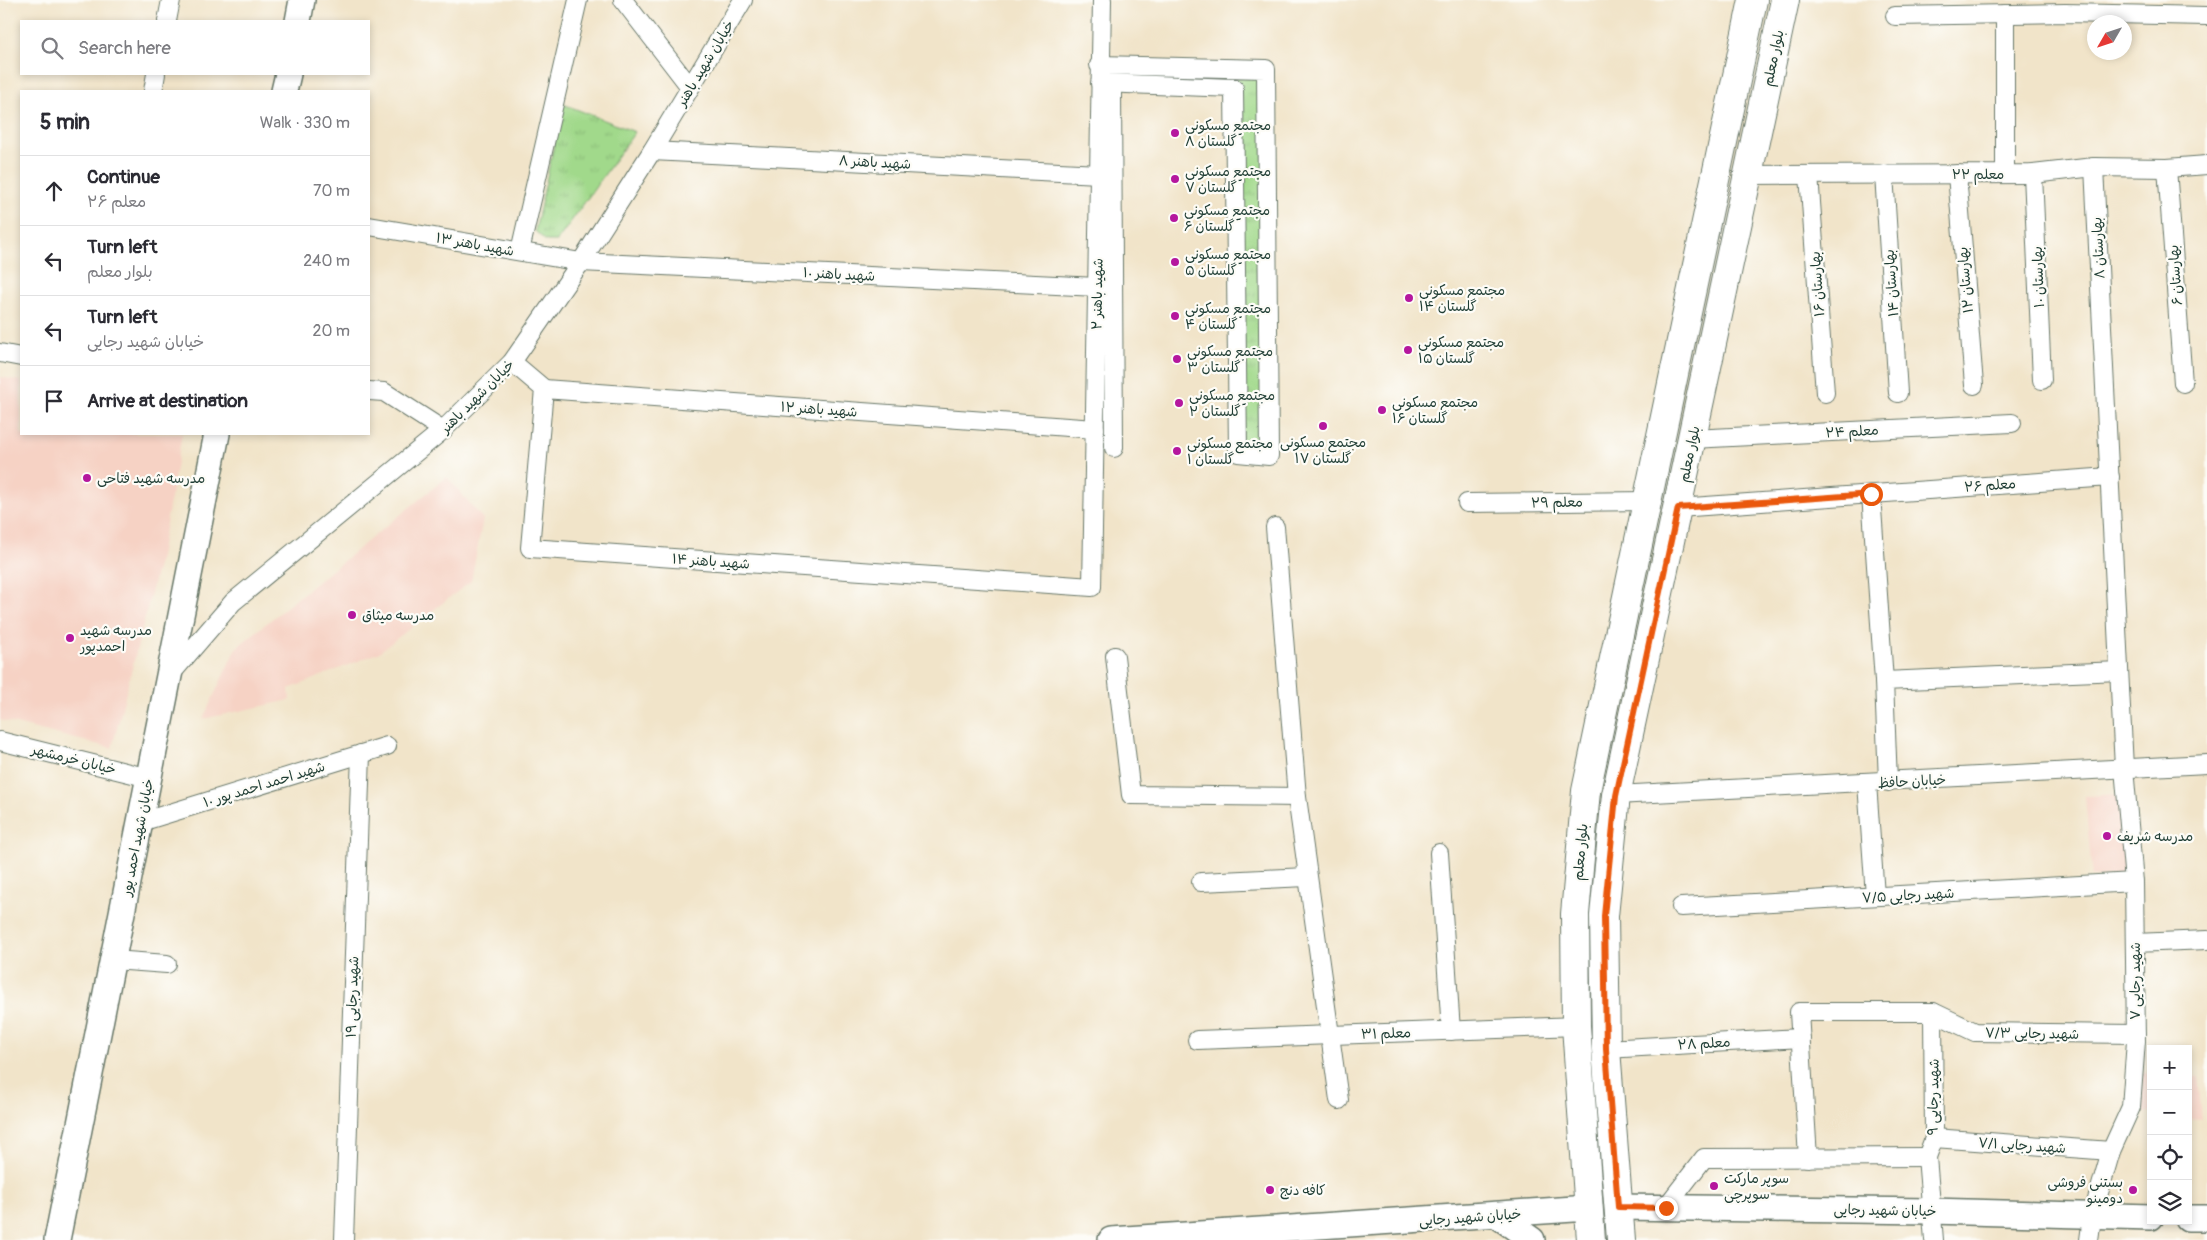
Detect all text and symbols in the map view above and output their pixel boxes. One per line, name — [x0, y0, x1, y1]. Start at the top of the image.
north arrow — [2087, 15, 2132, 60]
street label: خیابان شهید باهنر — [673, 17, 738, 110]
search box — [20, 20, 370, 75]
street label: بلوار معلم — [1759, 28, 1790, 88]
icon: search — [38, 34, 66, 62]
text: Search here — [78, 36, 171, 60]
text: 5 min — [40, 109, 90, 136]
text: Walk · 330 m — [260, 113, 350, 133]
place label: مجتمع مسکونی گلستان ۸ — [1185, 117, 1271, 150]
marker: مجتمع مسکونی گلستان ۸ — [1169, 127, 1181, 139]
street label: شهید باهنر ۸ — [838, 152, 912, 173]
place label: مجتمع مسکونی گلستان ۷ — [1185, 163, 1271, 196]
text: Continue — [87, 165, 160, 189]
street label: معلم ۲۲ — [1952, 166, 2004, 185]
marker: مجتمع مسکونی گلستان ۷ — [1169, 173, 1181, 185]
icon: ahead — [40, 177, 68, 205]
text: 70 m — [313, 181, 350, 201]
text: معلم ۲۶ — [87, 192, 146, 212]
place label: مجتمع مسکونی گلستان ۶ — [1184, 202, 1270, 235]
marker: مجتمع مسکونی گلستان ۶ — [1168, 212, 1180, 224]
street label: بهارستان ۸ — [2088, 217, 2109, 279]
street label: شهید باهنر ۱۳ — [434, 229, 515, 260]
text: Turn left — [87, 235, 157, 259]
street label: بهارستان ۶ — [2165, 244, 2186, 306]
place label: مجتمع مسکونی گلستان ۵ — [1185, 246, 1271, 279]
street label: بهارستان ۱۲ — [1954, 246, 1977, 314]
street label: بهارستان ۱۰ — [2029, 246, 2048, 308]
icon: left — [40, 247, 68, 275]
street label: بهارستان ۱۴ — [1881, 249, 1902, 317]
text: 240 m — [303, 251, 350, 271]
street label: بهارستان ۱۶ — [1807, 251, 1828, 317]
marker: مجتمع مسکونی گلستان ۵ — [1169, 256, 1181, 268]
street label: شهید باهنر ۲ — [1088, 258, 1107, 330]
text: بلوار معلم — [87, 262, 153, 282]
street label: شهید باهنر ۱۰ — [802, 264, 876, 285]
place label: مجتمع مسکونی گلستان ۱۴ — [1419, 282, 1505, 315]
marker: مجتمع مسکونی گلستان ۱۴ — [1403, 292, 1415, 304]
place label: مجتمع مسکونی گلستان ۴ — [1185, 300, 1271, 333]
text: Turn left — [87, 305, 157, 329]
marker: مجتمع مسکونی گلستان ۴ — [1169, 310, 1181, 322]
icon: left — [40, 317, 68, 345]
text: 20 m — [312, 321, 350, 341]
text: خیابان شهید رجایی — [87, 332, 204, 352]
place label: مجتمع مسکونی گلستان ۱۵ — [1418, 334, 1504, 367]
place label: مجتمع مسکونی گلستان ۳ — [1187, 343, 1273, 376]
marker: مجتمع مسکونی گلستان ۱۵ — [1402, 344, 1414, 356]
marker: مجتمع مسکونی گلستان ۳ — [1171, 353, 1183, 365]
street label: خیابان شهید باهنر — [436, 356, 518, 437]
icon: arrive — [40, 387, 68, 415]
place label: مجتمع مسکونی گلستان ۲ — [1189, 387, 1275, 420]
text: Arrive at destination — [87, 389, 248, 413]
place label: مجتمع مسکونی گلستان ۱۶ — [1392, 394, 1478, 427]
marker: مجتمع مسکونی گلستان ۲ — [1173, 397, 1185, 409]
street label: شهید باهنر ۱۲ — [780, 398, 858, 421]
marker: مجتمع مسکونی گلستان ۱۶ — [1376, 404, 1388, 416]
marker: مجتمع مسکونی گلستان ۱۷ — [1317, 420, 1329, 432]
street label: معلم ۲۴ — [1825, 422, 1879, 443]
street label: بلوار معلم — [1675, 424, 1706, 484]
place label: مجتمع مسکونی گلستان ۱۷ — [1280, 434, 1366, 467]
place label: مجتمع مسکونی گلستان ۱ — [1187, 435, 1273, 468]
marker: مجتمع مسکونی گلستان ۱ — [1171, 445, 1183, 457]
place label: مدرسه شهید فتاحی — [97, 470, 205, 487]
marker: مدرسه شهید فتاحی — [81, 472, 93, 484]
street label: معلم ۲۶ — [1964, 475, 2017, 498]
route start — [1860, 483, 1883, 506]
street label: معلم ۲۹ — [1531, 494, 1583, 513]
street label: شهید باهنر ۱۴ — [671, 550, 751, 573]
place label: مدرسه میثاق — [362, 607, 434, 624]
marker: مدرسه میثاق — [346, 609, 358, 621]
place label: مدرسه شهید احمدپور — [79, 622, 152, 656]
marker: مدرسه شهید احمدپور — [64, 632, 76, 644]
street label: خیابان خرمشهر — [29, 741, 118, 778]
street label: شهید احمد احمد پور ۱۰ — [201, 758, 327, 812]
street label: خیابان حافظ — [1877, 771, 1947, 792]
street label: خیابان شهید احمد پور — [118, 777, 158, 898]
street label: بلوار معلم — [1570, 823, 1593, 882]
place label: مدرسه شریف — [2117, 828, 2193, 845]
marker: مدرسه شریف — [2101, 830, 2113, 842]
street label: شهید رجایی ۷/۵ — [1861, 885, 1955, 906]
street label: شهید رجایی ۷ — [2127, 942, 2144, 1020]
street label: شهید رجایی ۱۹ — [343, 956, 362, 1038]
street label: معلم ۳۱ — [1361, 1024, 1412, 1045]
street label: شهید رجایی ۷/۳ — [1985, 1024, 2079, 1043]
street label: معلم ۲۸ — [1677, 1034, 1731, 1055]
map controls — [2147, 1045, 2192, 1225]
button: + — [2147, 1045, 2192, 1090]
street label: شهید رجایی ۹ — [1924, 1058, 1943, 1136]
button: − — [2147, 1090, 2192, 1135]
street label: شهید رجایی ۷/۱ — [1977, 1134, 2066, 1157]
button: locate — [2147, 1135, 2192, 1180]
place label: سوپر مارکت سوپرچی — [1724, 1170, 1789, 1204]
place label: بستنی فروشی دومینو — [2048, 1174, 2123, 1207]
marker: سوپر مارکت سوپرچی — [1708, 1180, 1720, 1192]
button: layers — [2147, 1180, 2192, 1225]
place label: کافه دنج — [1280, 1182, 1326, 1200]
marker: کافه دنج — [1264, 1184, 1276, 1196]
marker: بستنی فروشی دومینو — [2127, 1184, 2139, 1196]
route end — [1655, 1197, 1678, 1220]
street label: خیابان شهید رجایی — [1834, 1201, 1936, 1220]
street label: خیابان شهید رجایی — [1418, 1205, 1522, 1230]

